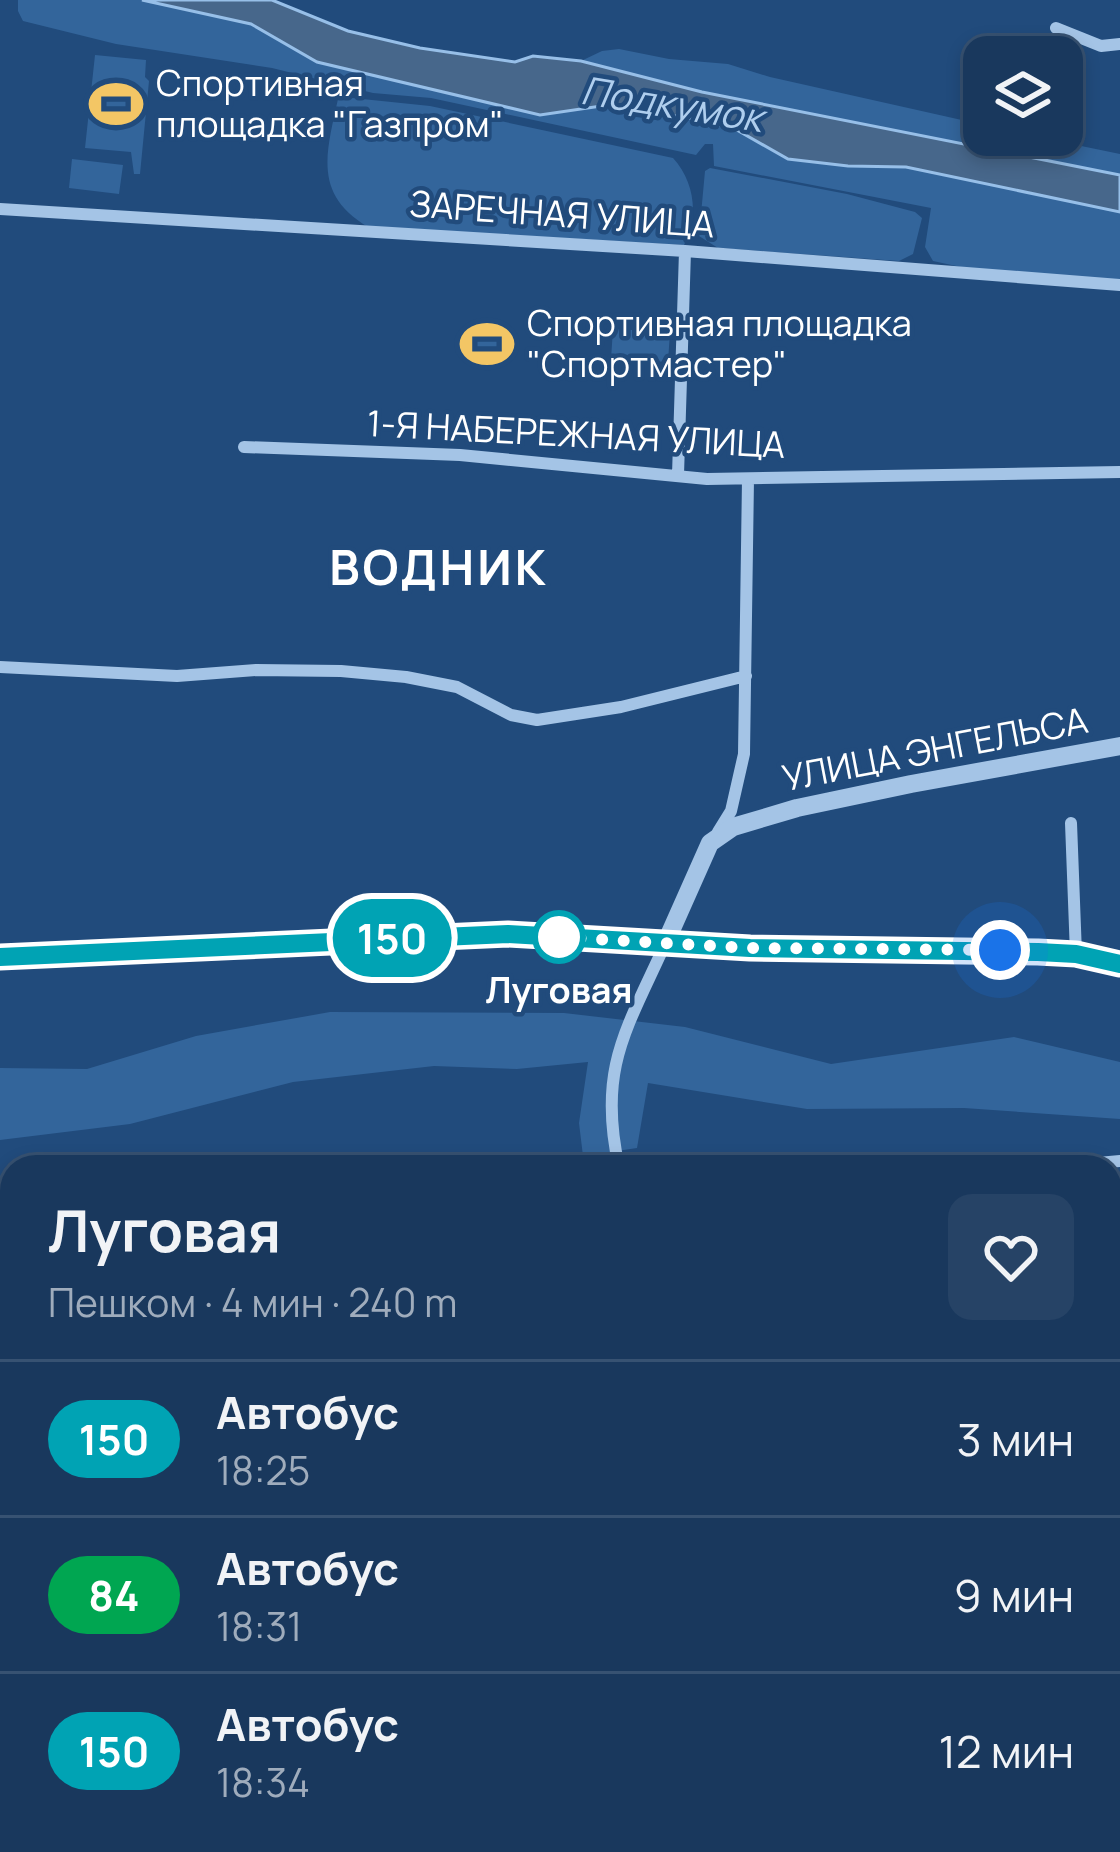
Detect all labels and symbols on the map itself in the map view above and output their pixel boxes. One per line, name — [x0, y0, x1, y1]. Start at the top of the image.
place label: Спортивная площадка "Газпром" — [156, 58, 504, 148]
water label: Подкумок — [578, 62, 772, 145]
sports icon: Спортивная площадка "Газпром" — [87, 75, 145, 133]
street label: ЗАРЕЧНАЯ УЛИЦА — [408, 178, 716, 249]
place label: Спортивная площадка "Спортмастер" — [527, 298, 912, 388]
sports icon: Спортивная площадка "Спортмастер" — [458, 315, 516, 373]
street label: 1-Я НАБЕРЕЖНАЯ УЛИЦА — [366, 398, 787, 469]
district label: ВОДНИК — [329, 534, 549, 599]
street label: УЛИЦА ЭНГЕЛЬСА — [778, 695, 1092, 802]
line badge: 150 — [323, 899, 461, 977]
marker: Луговая — [534, 912, 584, 962]
your location — [970, 920, 1030, 980]
place label: Луговая — [485, 965, 633, 1014]

